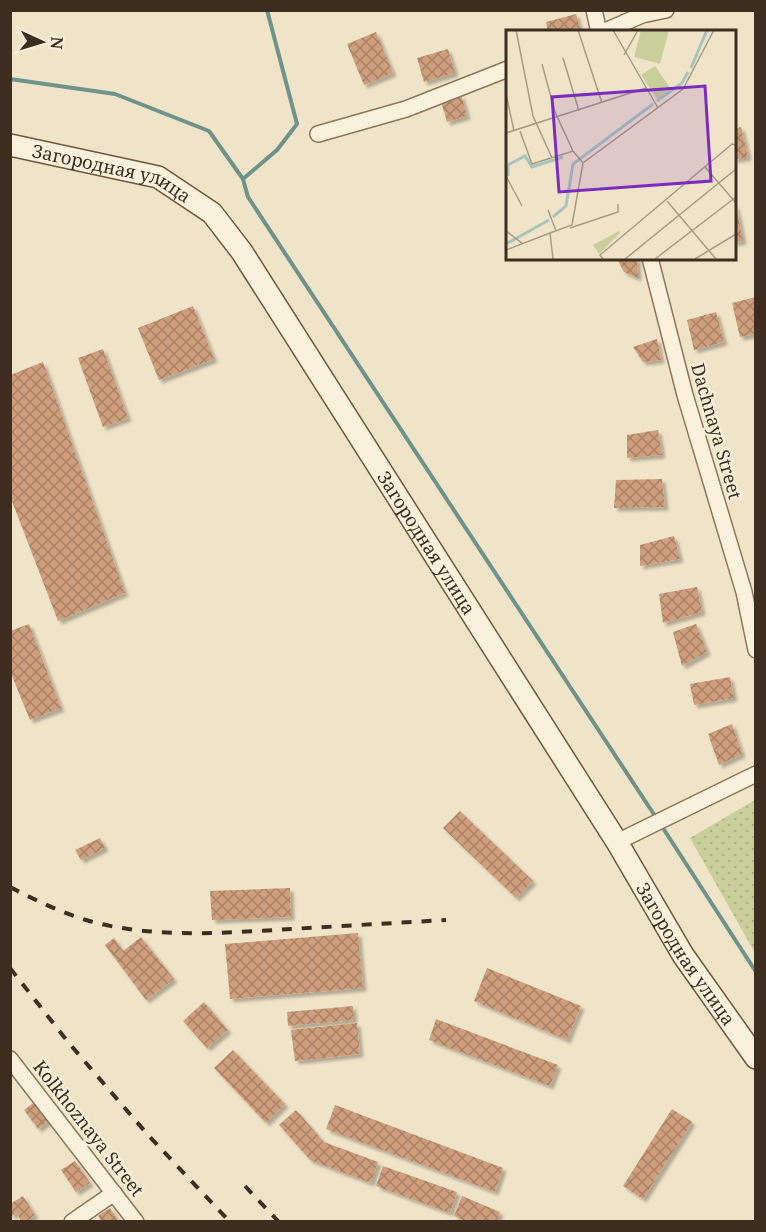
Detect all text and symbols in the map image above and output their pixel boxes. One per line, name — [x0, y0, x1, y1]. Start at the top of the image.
north arrow — [12, 12, 72, 72]
inset map — [506, 30, 736, 260]
text: N — [46, 36, 68, 50]
street label: Загородная улица — [30, 138, 196, 208]
street label: Dachnaya Street — [686, 360, 748, 502]
street label: Загородная улица — [372, 466, 481, 619]
street label: Загородная улица — [631, 878, 741, 1030]
street label: Kolkhoznaya Street — [28, 1055, 150, 1201]

